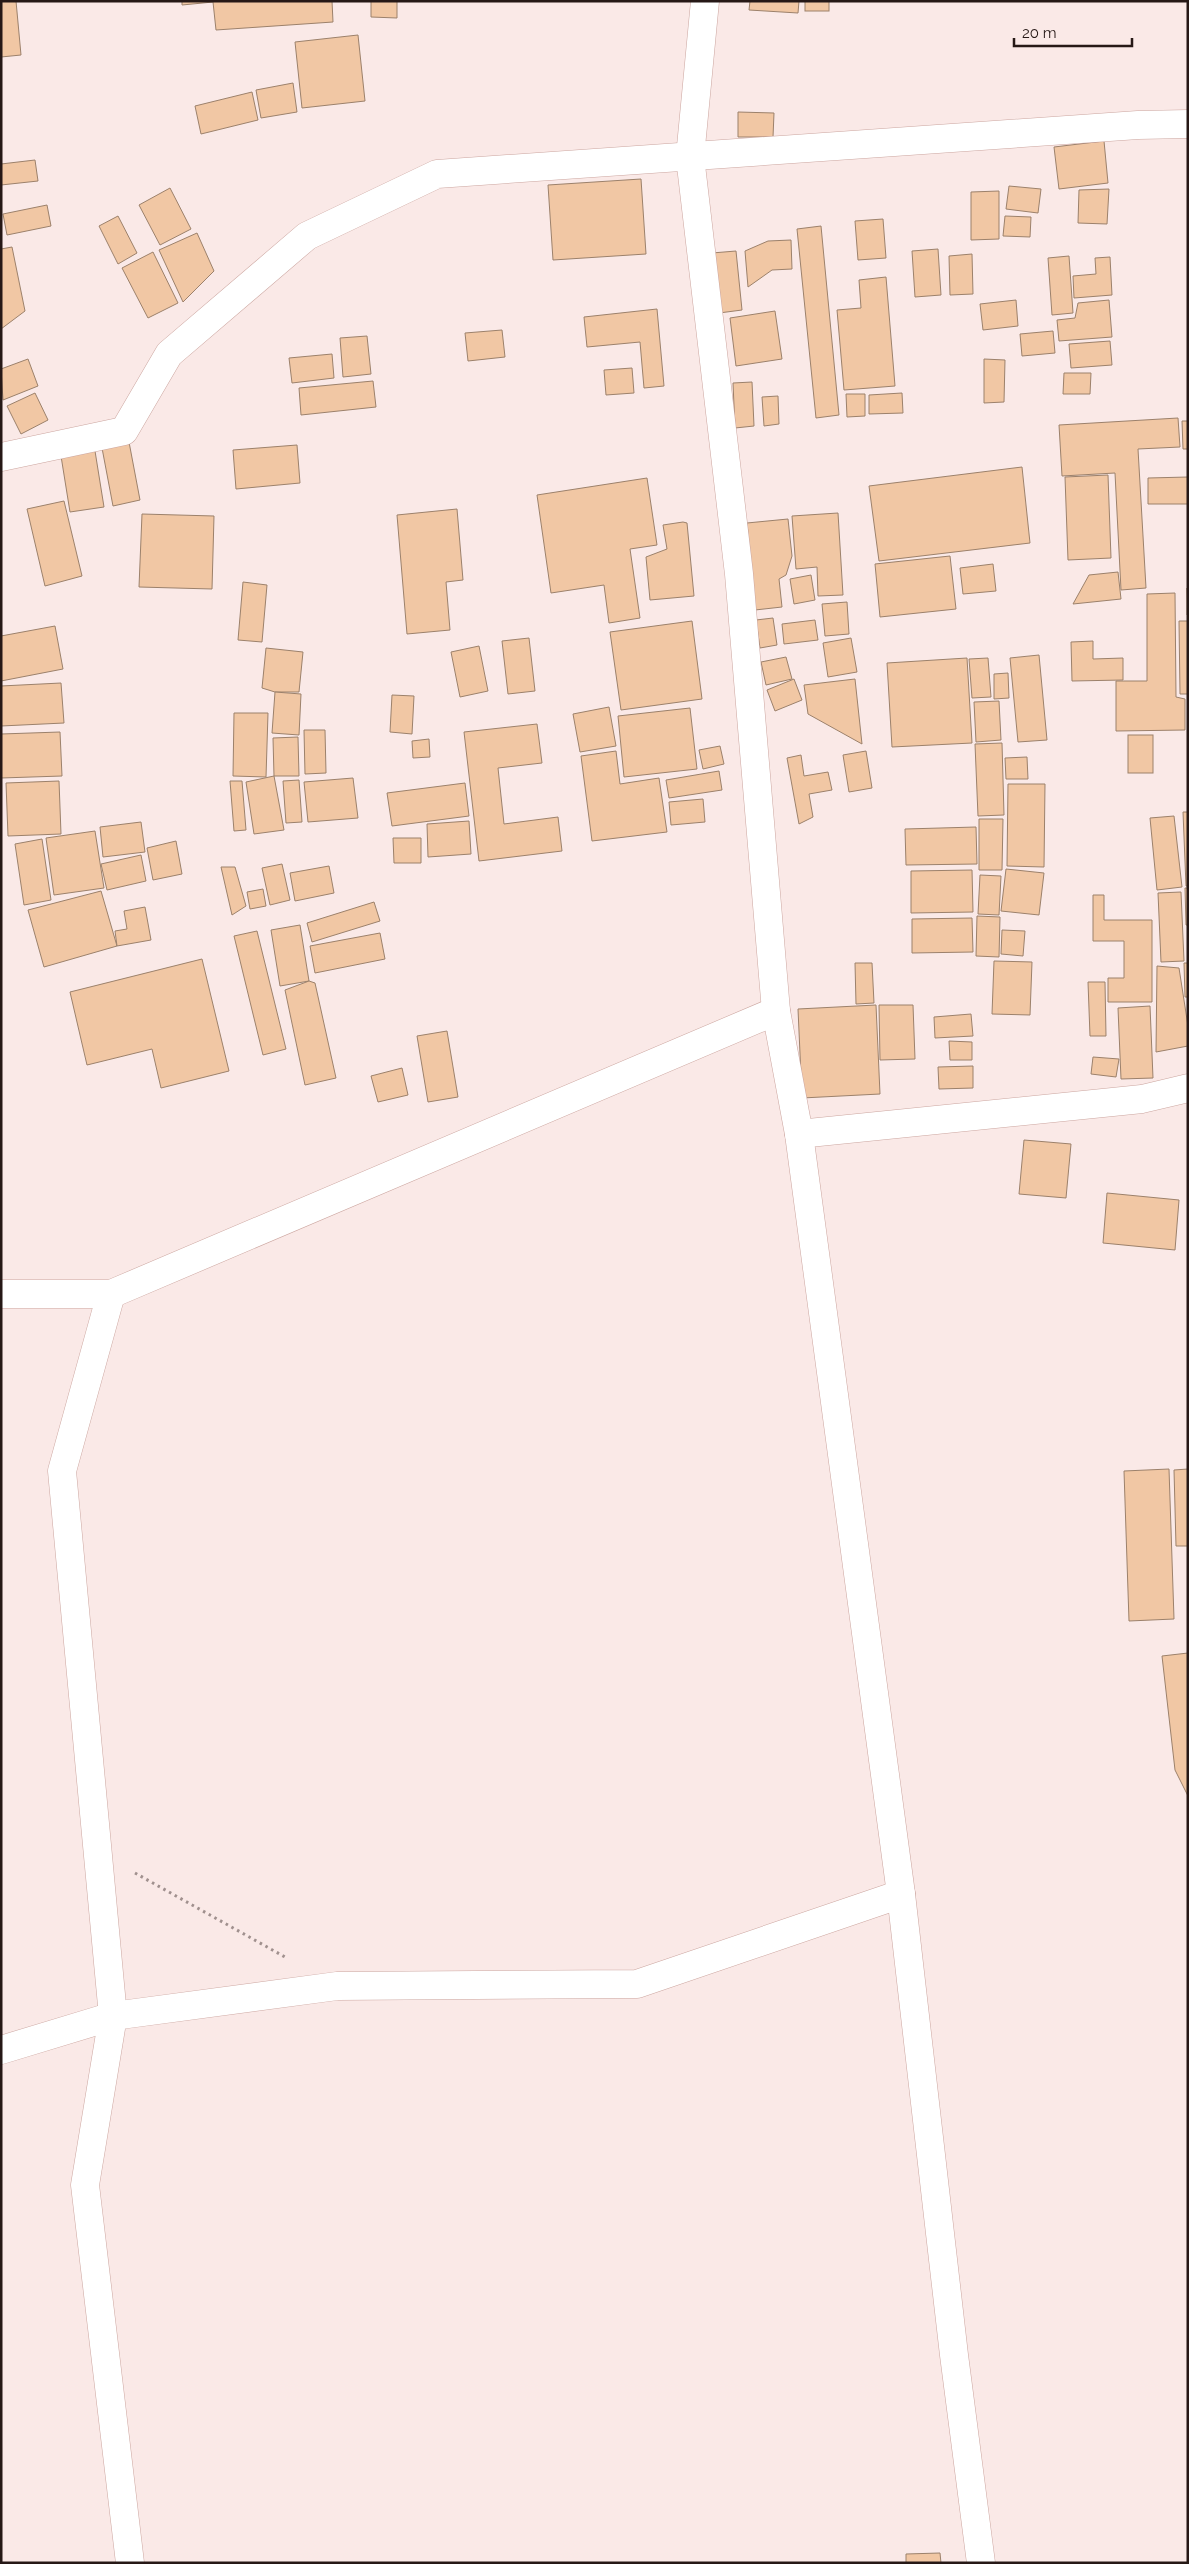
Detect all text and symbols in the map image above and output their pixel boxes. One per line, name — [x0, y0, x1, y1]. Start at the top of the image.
scale bar — [1014, 15, 1132, 47]
text: 20 m — [1022, 24, 1057, 42]

